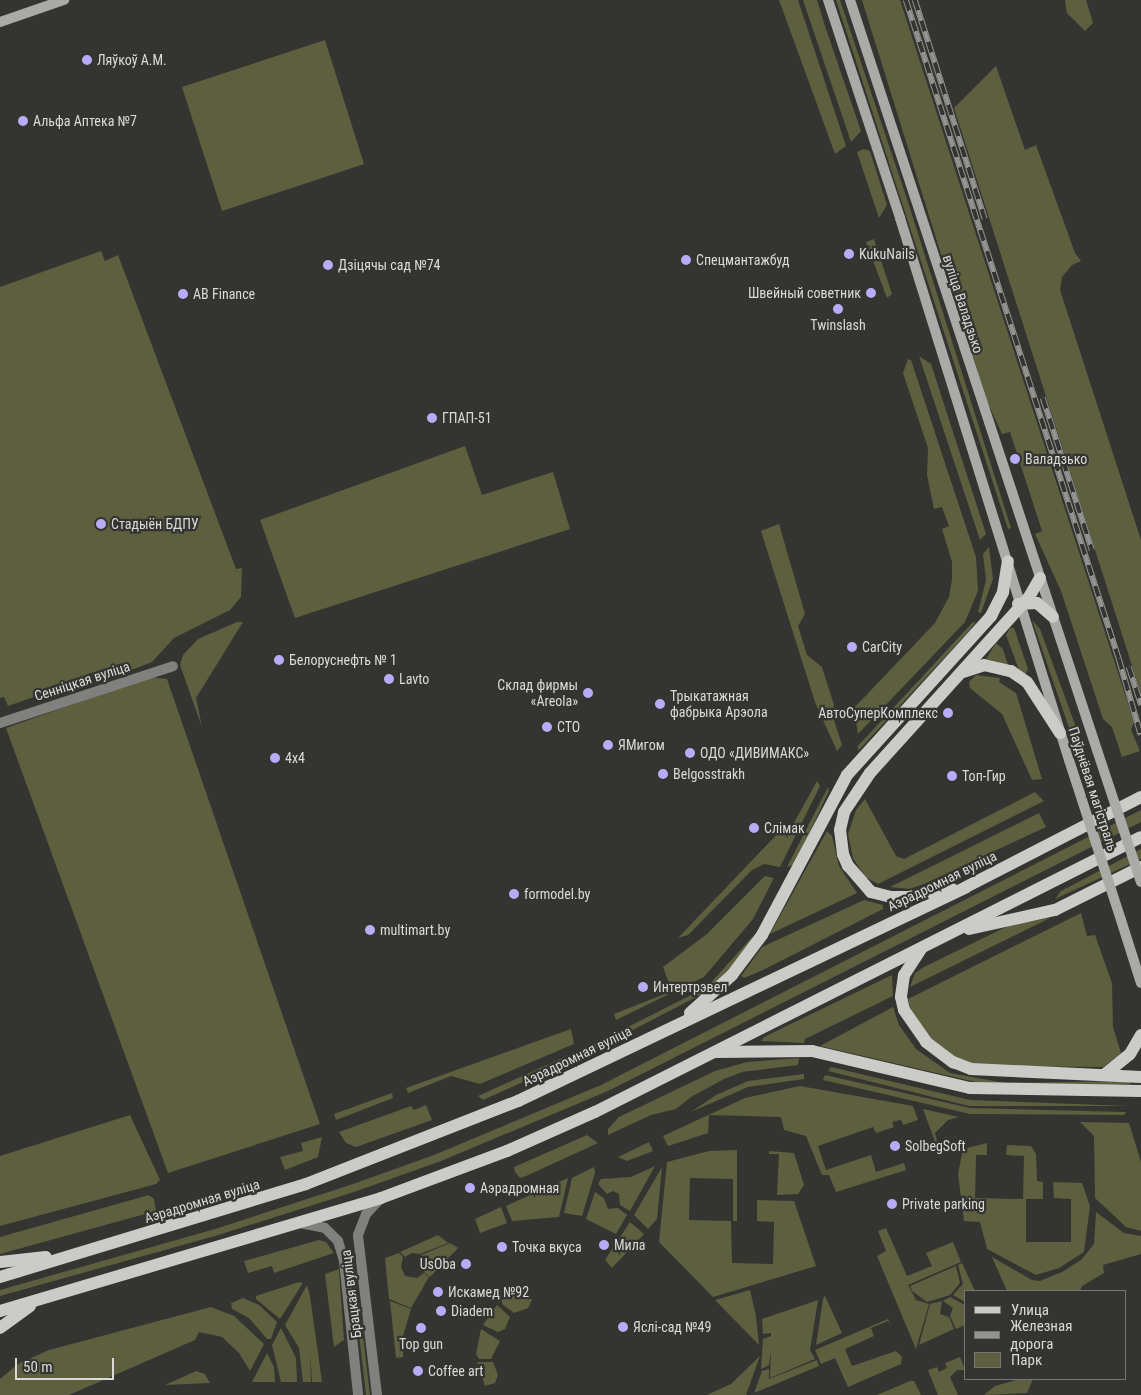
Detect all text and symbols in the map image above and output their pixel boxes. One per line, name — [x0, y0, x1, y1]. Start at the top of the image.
place label: Ляўкоў А.М. — [97, 52, 167, 68]
marker: Ляўкоў А.М. — [81, 54, 93, 66]
place label: Альфа Аптека №7 — [33, 113, 137, 129]
marker: Альфа Аптека №7 — [17, 115, 29, 127]
place label: KukuNails — [859, 246, 915, 262]
marker: KukuNails — [843, 248, 855, 260]
place label: Спецмантажбуд — [696, 252, 789, 268]
street label: вуліца Валадзько — [939, 253, 987, 355]
marker: Спецмантажбуд — [680, 254, 692, 266]
place label: Дзіцячы сад №74 — [338, 257, 440, 273]
marker: Дзіцячы сад №74 — [322, 259, 334, 271]
place label: Швейный советник — [748, 285, 861, 301]
place label: AB Finance — [193, 286, 255, 302]
marker: Швейный советник — [865, 287, 877, 299]
marker: AB Finance — [177, 288, 189, 300]
marker: Twinslash — [832, 303, 844, 315]
place label: Twinslash — [810, 317, 866, 333]
place label: ГПАП-51 — [442, 410, 492, 426]
marker: ГПАП-51 — [426, 412, 438, 424]
place label: Валадзько — [1025, 451, 1087, 467]
marker: Валадзько — [1009, 453, 1021, 465]
place label: Стадыён БДПУ — [111, 516, 199, 532]
marker: Стадыён БДПУ — [95, 518, 107, 530]
place label: CarCity — [862, 639, 902, 655]
marker: CarCity — [846, 641, 858, 653]
place label: Белоруснефть № 1 — [289, 652, 397, 668]
marker: Белоруснефть № 1 — [273, 654, 285, 666]
street label: Сенніцкая вуліца — [32, 658, 132, 704]
place label: Lavto — [399, 671, 429, 687]
marker: Lavto — [383, 673, 395, 685]
place label: Склад фирмы «Areola» — [497, 677, 578, 710]
marker: Склад фирмы «Areola» — [582, 687, 594, 699]
place label: Трыкатажная фабрыка Арэола — [670, 688, 768, 720]
marker: Трыкатажная фабрыка Арэола — [654, 698, 666, 710]
place label: АвтоСуперКомплекс — [818, 705, 938, 721]
marker: АвтоСуперКомплекс — [942, 707, 954, 719]
place label: СТО — [557, 719, 580, 735]
marker: СТО — [541, 721, 553, 733]
street label: Паўднёвая магістраль — [1065, 725, 1121, 853]
place label: ЯМигом — [618, 737, 665, 753]
marker: ЯМигом — [602, 739, 614, 751]
place label: ОДО «ДИВИМАКС» — [700, 745, 809, 761]
marker: ОДО «ДИВИМАКС» — [684, 747, 696, 759]
place label: 4x4 — [285, 750, 305, 766]
marker: 4x4 — [269, 752, 281, 764]
place label: Belgosstrakh — [673, 766, 745, 782]
marker: Belgosstrakh — [657, 768, 669, 780]
place label: Топ-Гир — [962, 768, 1006, 784]
marker: Топ-Гир — [946, 770, 958, 782]
place label: Слімак — [764, 820, 805, 836]
marker: Слімак — [748, 822, 760, 834]
street label: Аэрадромная вуліца — [885, 847, 999, 915]
place label: formodel.by — [524, 886, 590, 902]
marker: formodel.by — [508, 888, 520, 900]
place label: multimart.by — [380, 922, 450, 938]
marker: multimart.by — [364, 924, 376, 936]
place label: Интертрэвел — [653, 979, 727, 995]
marker: Интертрэвел — [637, 981, 649, 993]
street label: Аэрадромная вуліца — [520, 1022, 634, 1090]
place label: SolbegSoft — [905, 1138, 966, 1154]
marker: SolbegSoft — [889, 1140, 901, 1152]
street label: Аэрадромная вуліца — [142, 1175, 262, 1227]
place label: Аэрадромная — [480, 1180, 559, 1196]
marker: Аэрадромная — [464, 1182, 476, 1194]
place label: Private parking — [902, 1196, 985, 1212]
marker: Private parking — [886, 1198, 898, 1210]
place label: Мила — [614, 1237, 646, 1253]
place label: Точка вкуса — [512, 1239, 582, 1255]
marker: Мила — [598, 1239, 610, 1251]
marker: Точка вкуса — [496, 1241, 508, 1253]
street label: Брацкая вуліца — [337, 1249, 365, 1339]
place label: UsOba — [420, 1256, 456, 1272]
marker: UsOba — [460, 1258, 472, 1270]
place label: Искамед №92 — [448, 1284, 529, 1300]
marker: Искамед №92 — [432, 1286, 444, 1298]
legend — [964, 1290, 1126, 1380]
text: Улица — [1011, 1301, 1049, 1319]
place label: Diadem — [451, 1303, 493, 1319]
marker: Diadem — [435, 1305, 447, 1317]
text: Железная дорога — [1010, 1317, 1072, 1353]
place label: Яслі-сад №49 — [633, 1319, 711, 1335]
marker: Яслі-сад №49 — [617, 1321, 629, 1333]
marker: Top gun — [415, 1322, 427, 1334]
place label: Top gun — [399, 1336, 443, 1352]
scale bar — [18, 1348, 116, 1380]
text: Парк — [1011, 1351, 1042, 1369]
text: 50 m — [23, 1358, 53, 1376]
place label: Coffee art — [428, 1363, 483, 1379]
marker: Coffee art — [412, 1365, 424, 1377]

